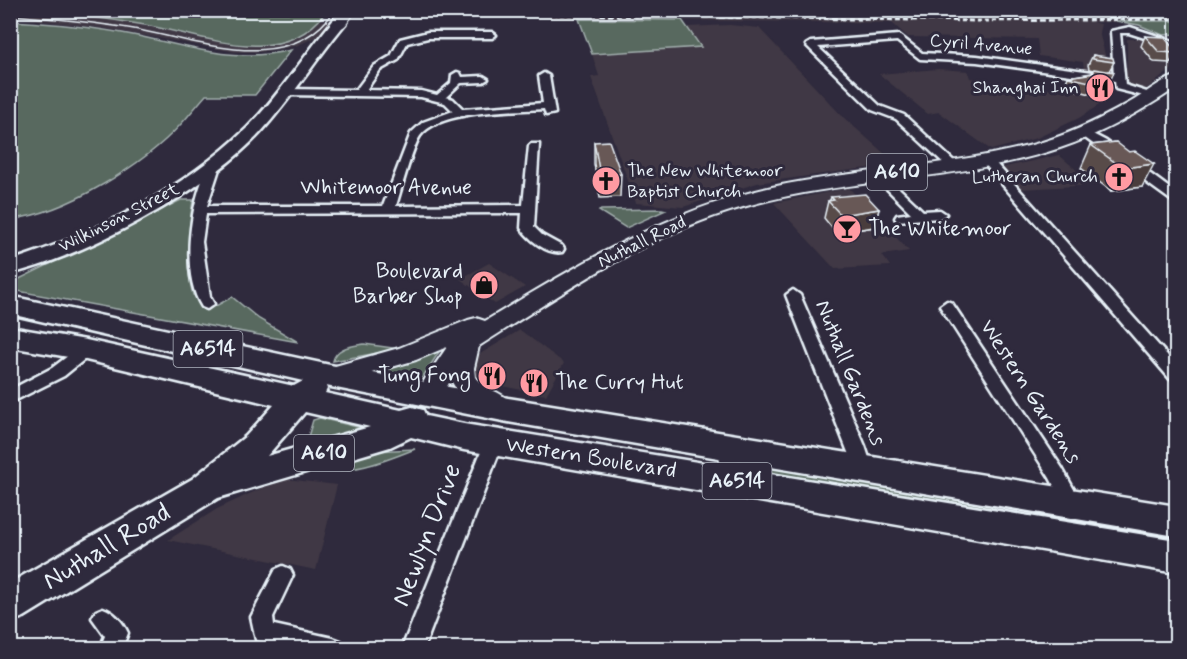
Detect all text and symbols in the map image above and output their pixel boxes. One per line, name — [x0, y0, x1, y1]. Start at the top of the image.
street label: Cyril Avenue — [929, 29, 1033, 61]
restaurant icon: Shanghai Inn — [1084, 72, 1116, 104]
place label: Shanghai Inn — [973, 76, 1079, 100]
road number: A610 — [867, 154, 927, 190]
place label: The New Whitemoor Baptist Church — [627, 159, 783, 204]
church icon: Lutheran Church — [1103, 161, 1135, 193]
church icon: The New Whitemoor Baptist Church — [590, 165, 622, 197]
place label: Lutheran Church — [972, 165, 1098, 189]
street label: Whitemoor Avenue — [300, 174, 472, 202]
street label: Wilkinson Street — [55, 177, 184, 259]
street label: Nuthall Road — [594, 210, 690, 274]
bar icon: The Whitemoor — [831, 213, 863, 245]
place label: The Whitemoor — [868, 215, 1011, 243]
place label: Boulevard Barber Shop — [353, 258, 463, 311]
shop icon: Boulevard Barber Shop — [468, 269, 500, 301]
street label: Nuthall Gardens — [808, 296, 892, 450]
street label: Western Gardens — [973, 315, 1087, 470]
road number: A6514 — [174, 331, 242, 367]
restaurant icon: Tung Fong — [476, 360, 508, 392]
place label: Tung Fong — [378, 362, 471, 393]
restaurant icon: The Curry Hut — [518, 367, 550, 399]
place label: The Curry Hut — [555, 369, 684, 397]
street label: Western Boulevard — [504, 431, 678, 485]
road number: A610 — [294, 435, 354, 471]
street label: Newlyn Drive — [384, 458, 470, 612]
road number: A6514 — [702, 463, 771, 499]
street label: Nuthall Road — [37, 495, 177, 599]

